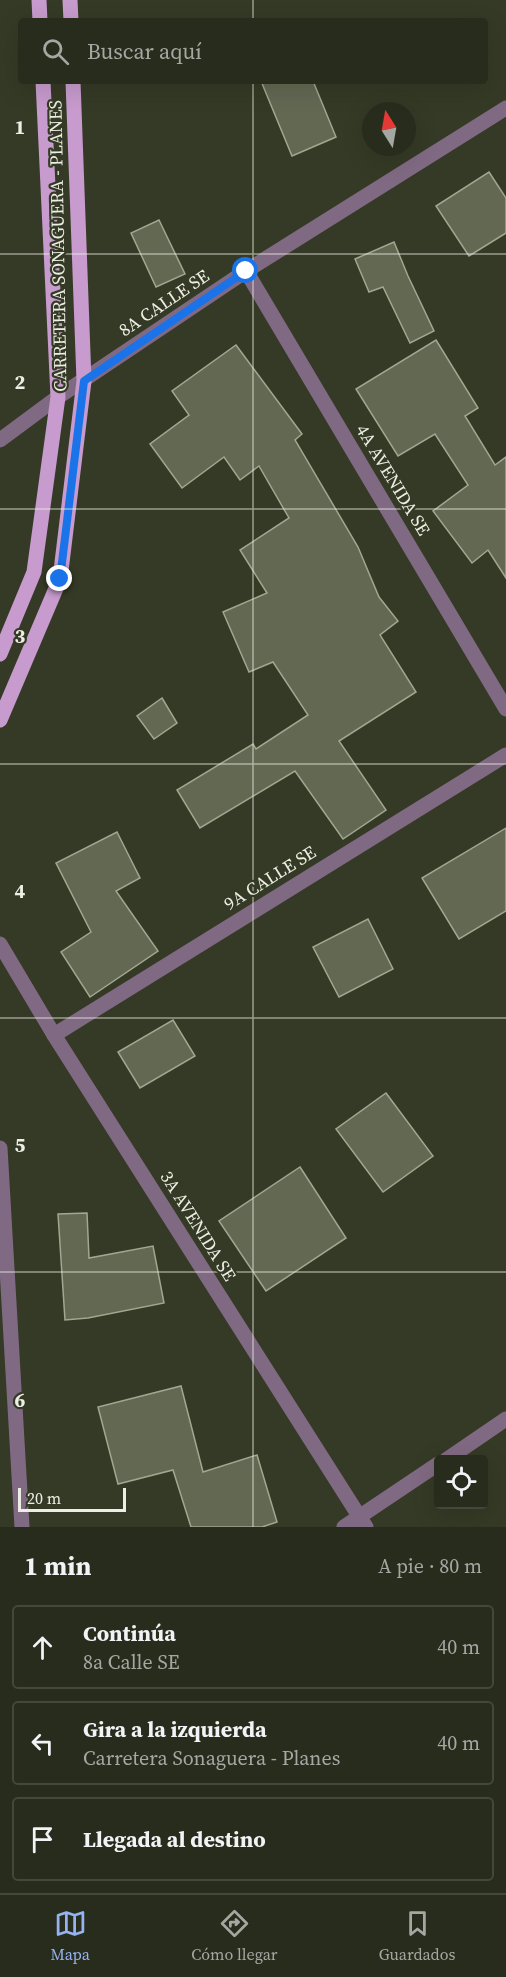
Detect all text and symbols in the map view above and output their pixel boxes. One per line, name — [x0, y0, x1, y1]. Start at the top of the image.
search box — [18, 18, 488, 84]
icon: search — [39, 35, 72, 68]
text: Buscar aquí — [87, 36, 202, 66]
street label: CARRETERA SONAGUERA - PLANES — [42, 100, 73, 392]
north arrow — [362, 102, 416, 156]
text: 1 — [15, 113, 25, 141]
route start — [232, 257, 258, 283]
street label: 8A CALLE SE — [114, 263, 214, 342]
text: 2 — [15, 368, 26, 396]
street label: 4A AVENIDA SE — [350, 420, 437, 540]
route end — [46, 565, 72, 591]
text: 3 — [15, 622, 26, 650]
street label: 9A CALLE SE — [219, 839, 321, 916]
text: 4 — [15, 877, 26, 905]
text: 5 — [15, 1131, 26, 1159]
street label: 3A AVENIDA SE — [155, 1166, 242, 1286]
text: 6 — [15, 1386, 26, 1414]
map controls — [434, 1455, 488, 1509]
button: locate — [434, 1455, 488, 1509]
scale bar — [18, 1485, 126, 1512]
text: 20 m — [27, 1487, 61, 1509]
text: 1 min — [24, 1548, 91, 1584]
text: A pie · 80 m — [378, 1552, 482, 1580]
text: Continúa — [83, 1618, 176, 1648]
icon: ahead — [26, 1631, 59, 1664]
text: 40 m — [437, 1633, 480, 1661]
text: 8a Calle SE — [83, 1648, 180, 1676]
text: Gira a la izquierda — [83, 1714, 267, 1744]
icon: left — [26, 1727, 59, 1760]
text: 40 m — [437, 1729, 480, 1757]
text: Carretera Sonaguera - Planes — [83, 1744, 340, 1772]
icon: arrive — [26, 1823, 59, 1856]
text: Llegada al destino — [83, 1824, 266, 1854]
tab: Mapa — [51, 1907, 90, 1965]
tab: Cómo llegar — [191, 1907, 277, 1965]
tab: Guardados — [379, 1907, 455, 1965]

